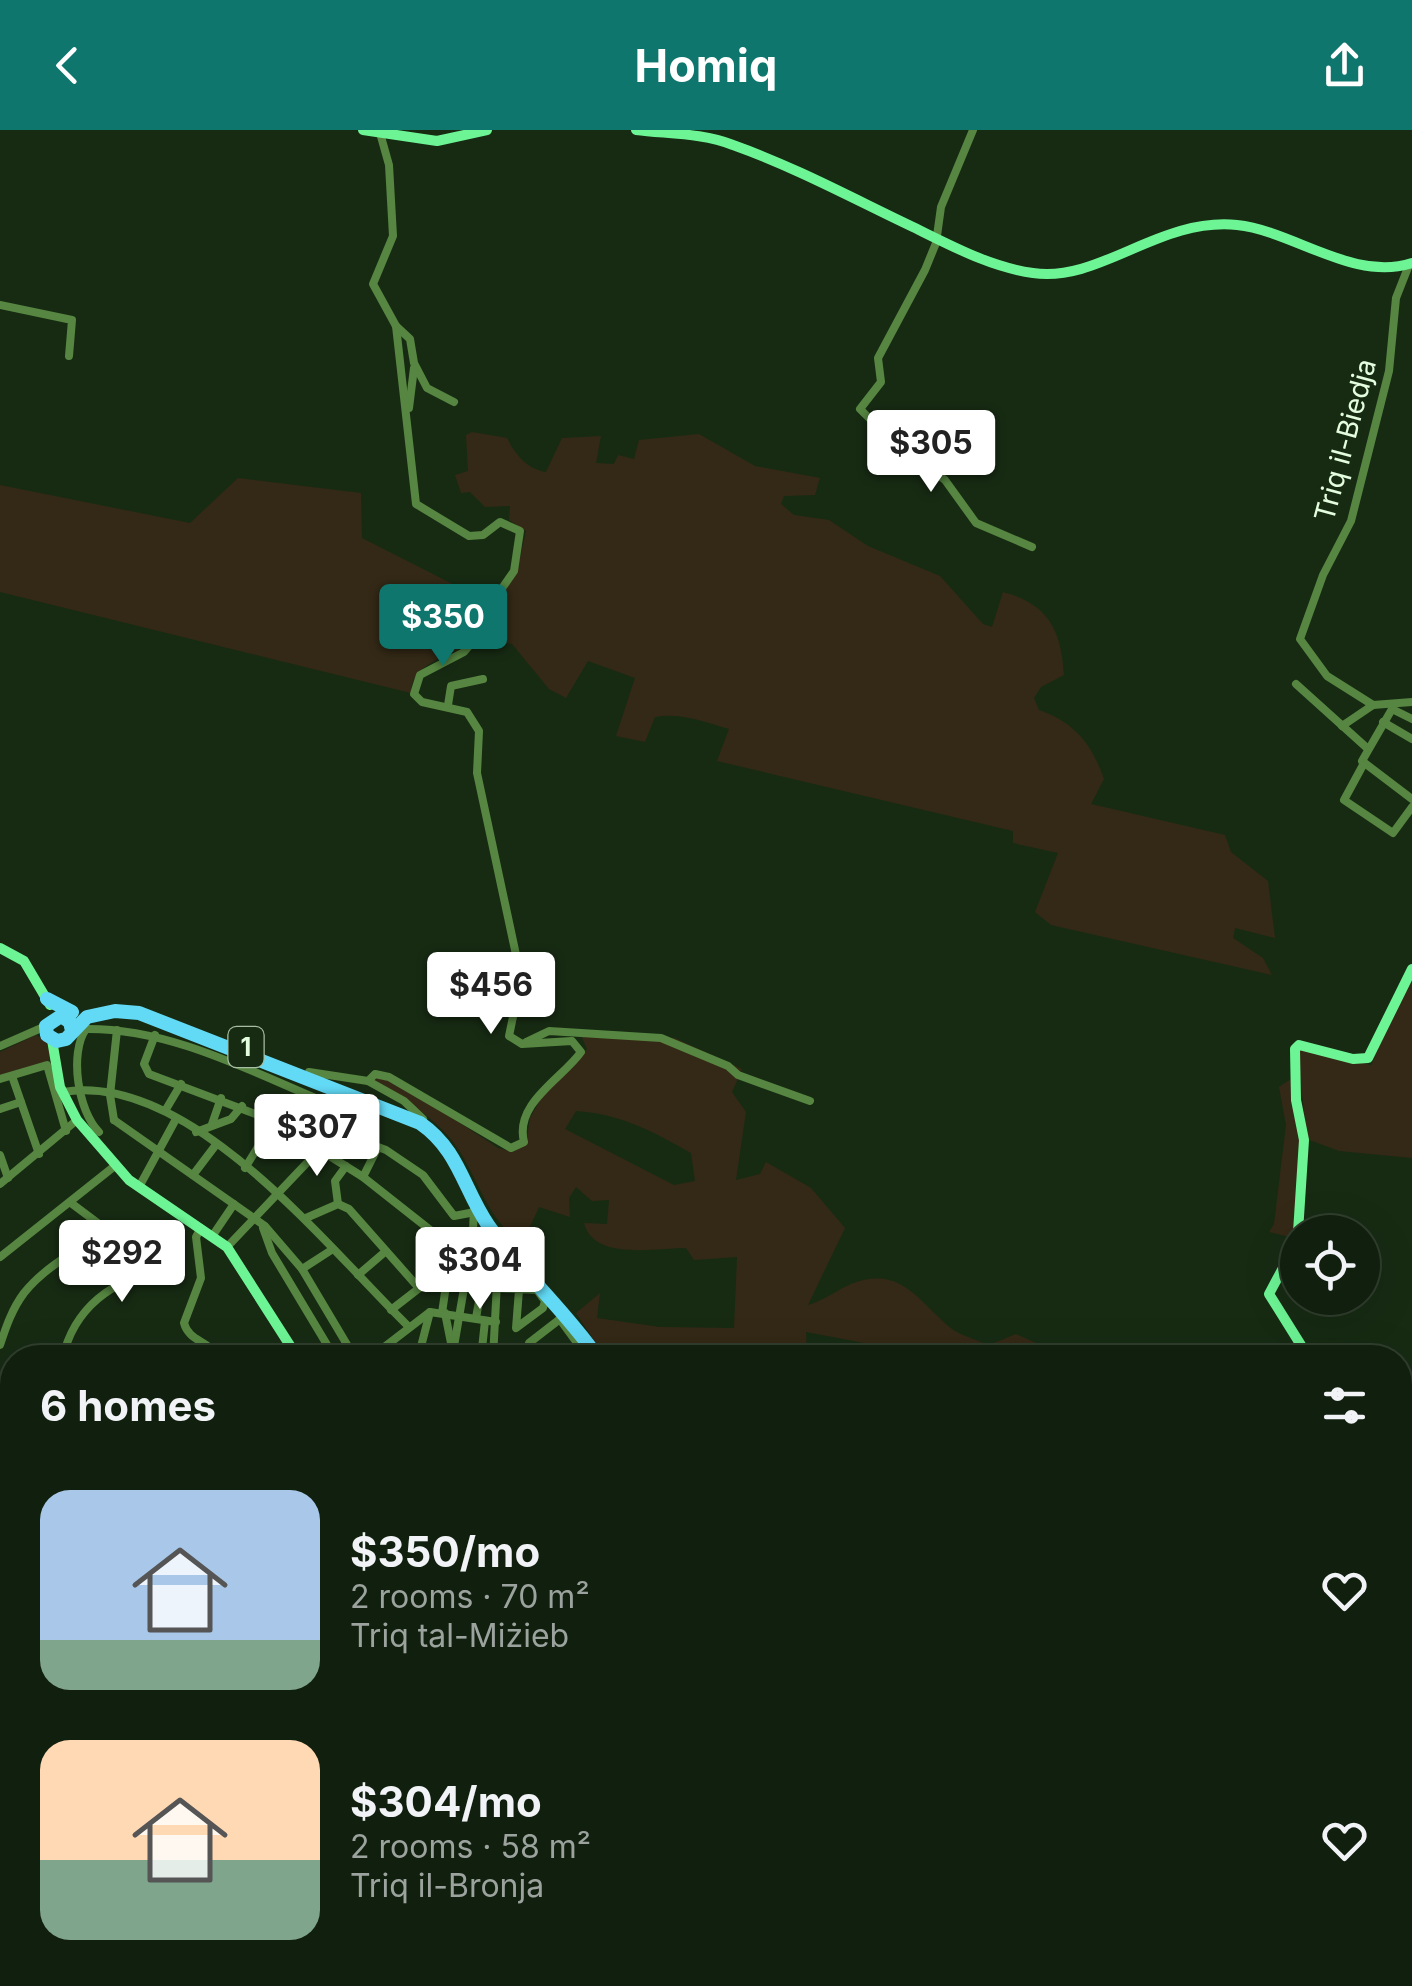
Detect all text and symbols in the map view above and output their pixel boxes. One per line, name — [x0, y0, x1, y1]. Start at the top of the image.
icon: back — [40, 38, 95, 93]
text: Homiq — [635, 38, 777, 93]
icon: share — [1317, 38, 1372, 93]
street label: Triq il-Biedja — [1307, 355, 1383, 525]
pin: $305 — [872, 410, 990, 495]
text: $305 — [889, 423, 973, 462]
pin: $350 — [384, 584, 502, 669]
text: $350 — [401, 597, 485, 636]
pin: $456 — [432, 952, 550, 1037]
text: $456 — [449, 965, 533, 1004]
road number: 1 — [228, 1027, 264, 1067]
pin: $307 — [258, 1094, 376, 1179]
text: $307 — [276, 1107, 358, 1146]
map controls — [1280, 1215, 1380, 1315]
button: locate — [1280, 1215, 1380, 1315]
pin: $292 — [63, 1220, 181, 1305]
pin: $304 — [421, 1227, 539, 1312]
text: $292 — [81, 1233, 163, 1272]
text: $304 — [438, 1240, 522, 1279]
icon: filters — [1317, 1378, 1372, 1433]
text: 6 homes — [40, 1380, 216, 1431]
text: $350/mo — [350, 1526, 540, 1577]
icon: home — [120, 1530, 240, 1650]
icon: heart — [1317, 1563, 1372, 1618]
text: 2 rooms · 70 m² — [350, 1577, 590, 1616]
text: Triq tal-Miżieb — [350, 1616, 569, 1655]
text: $304/mo — [350, 1776, 542, 1827]
icon: home — [120, 1780, 240, 1900]
icon: heart — [1317, 1813, 1372, 1868]
text: 2 rooms · 58 m² — [350, 1827, 591, 1866]
text: Triq il-Bronja — [350, 1866, 544, 1905]

